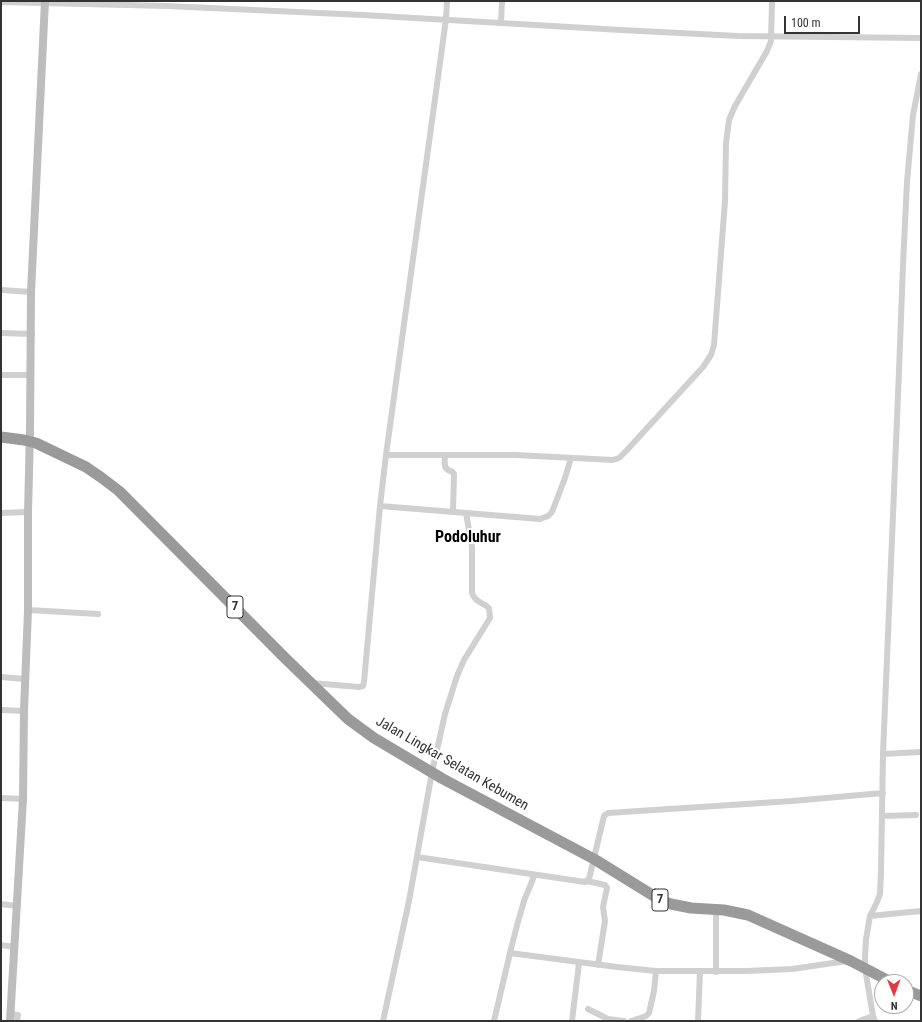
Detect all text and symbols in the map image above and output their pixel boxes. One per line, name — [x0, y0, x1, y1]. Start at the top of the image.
scale bar — [786, 8, 862, 34]
text: 100 m — [791, 16, 821, 30]
district label: Podoluhur — [435, 528, 501, 548]
road number: 7 — [227, 596, 243, 618]
street label: Jalan Lingkar Selatan Kebumen — [373, 713, 531, 815]
road number: 7 — [652, 889, 668, 911]
north arrow — [874, 974, 914, 1014]
text: N — [891, 999, 898, 1012]

